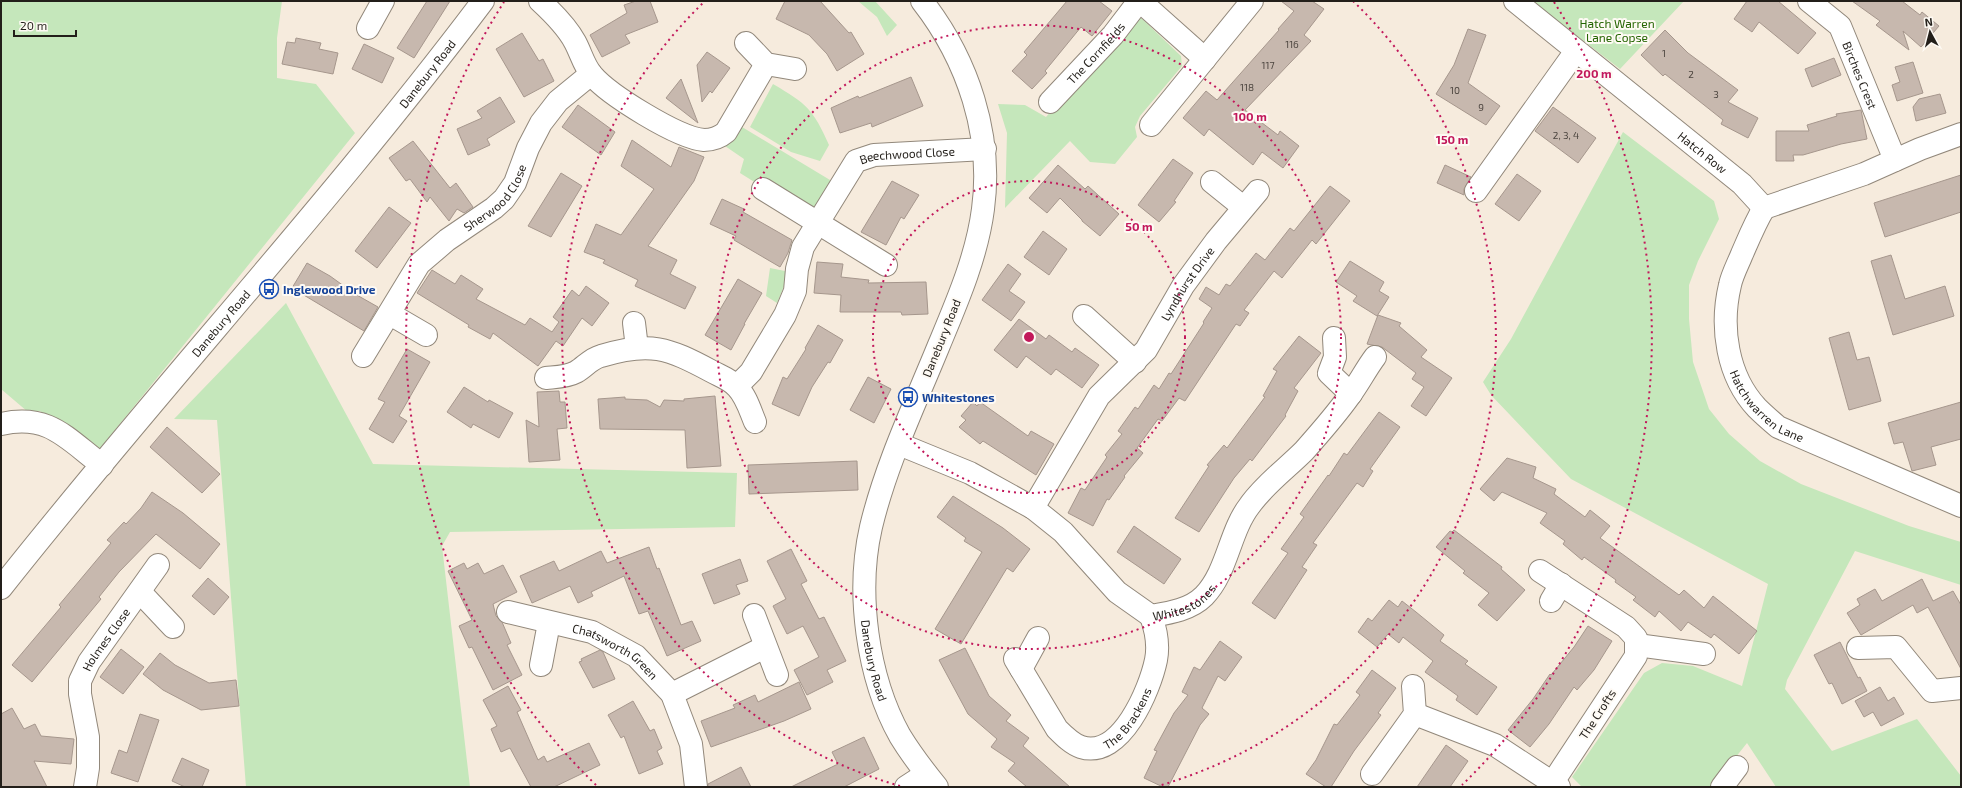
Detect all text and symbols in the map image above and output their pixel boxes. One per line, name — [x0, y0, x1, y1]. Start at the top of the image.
scale bar — [14, 12, 76, 38]
north arrow — [1910, 12, 1950, 52]
text: N — [1924, 15, 1934, 29]
park label: Hatch Warren Lane Copse — [1579, 16, 1655, 44]
text: 20 m — [20, 18, 47, 32]
street label: The Cornfields — [1064, 19, 1127, 87]
street label: Danebury Road — [396, 37, 458, 110]
house number: 116 — [1285, 38, 1299, 50]
street label: Birches Crest — [1840, 39, 1880, 111]
house number: 1 — [1662, 47, 1666, 59]
house number: 117 — [1261, 59, 1275, 71]
text: 200 m — [1576, 66, 1612, 80]
house number: 2 — [1688, 68, 1694, 80]
house number: 118 — [1240, 81, 1254, 93]
house number: 10 — [1450, 84, 1460, 96]
house number: 3 — [1713, 88, 1719, 100]
house number: 9 — [1478, 101, 1484, 113]
text: 100 m — [1233, 109, 1267, 123]
street label: Hatch Row — [1675, 128, 1730, 176]
house number: 2, 3, 4 — [1553, 129, 1579, 141]
text: 150 m — [1436, 132, 1468, 146]
street label: Beechwood Close — [857, 144, 955, 166]
street label: Sherwood Close — [461, 162, 528, 234]
text: 50 m — [1125, 219, 1153, 233]
street label: Lyndhurst Drive — [1158, 244, 1217, 323]
bus stop icon: Inglewood Drive — [258, 278, 280, 300]
place label: Inglewood Drive — [283, 282, 376, 296]
street label: Danebury Road — [188, 287, 253, 359]
street label: Danebury Road — [919, 297, 963, 379]
centre of rings — [1022, 330, 1036, 344]
street label: Hatchwarren Lane — [1728, 368, 1806, 444]
bus stop icon: Whitestones — [897, 386, 919, 408]
place label: Whitestones — [922, 390, 995, 404]
street label: Whitestones — [1151, 581, 1218, 623]
street label: Holmes Close — [79, 605, 132, 673]
street label: Danebury Road — [859, 619, 890, 703]
street label: Chatsworth Green — [571, 621, 661, 682]
street label: The Brackens — [1101, 685, 1154, 752]
street label: The Crofts — [1576, 686, 1618, 742]

